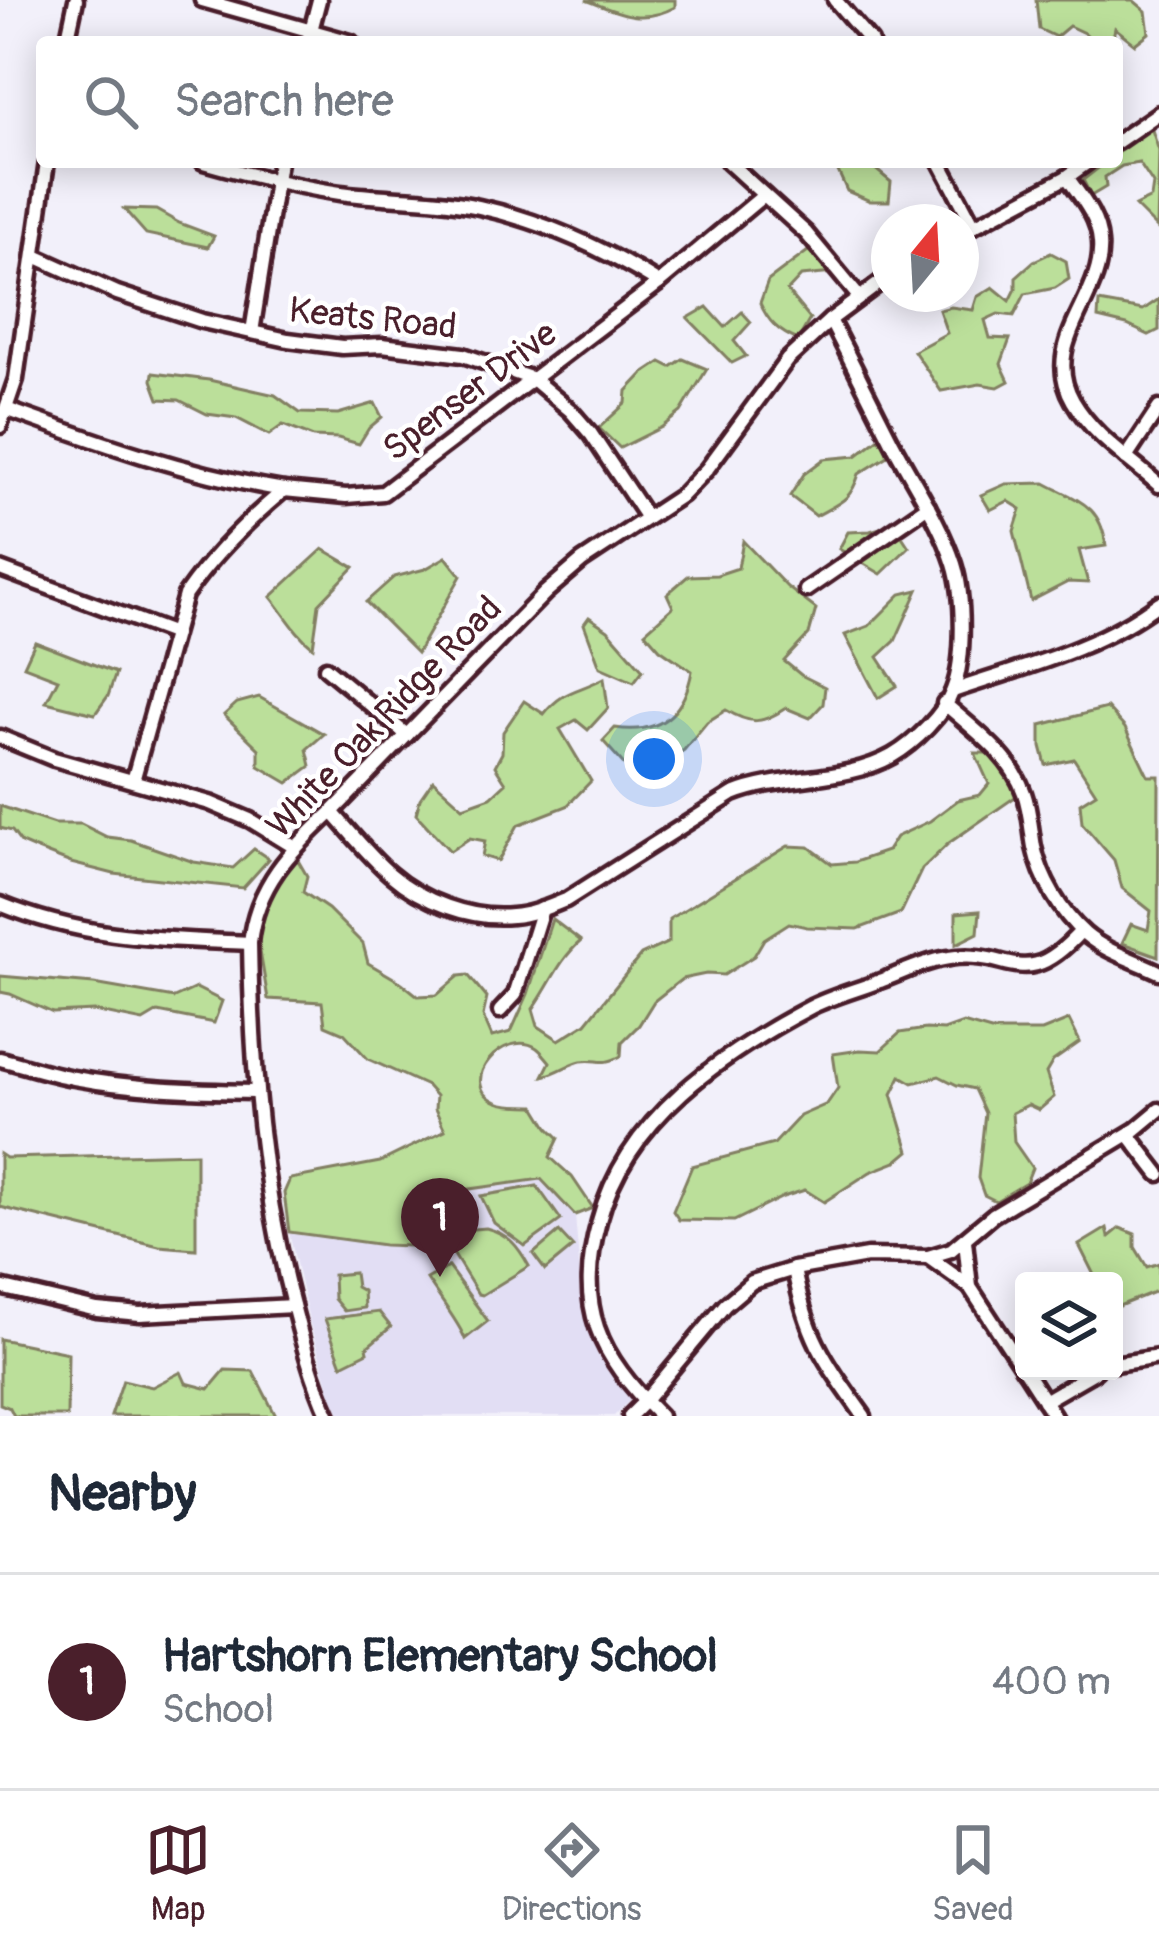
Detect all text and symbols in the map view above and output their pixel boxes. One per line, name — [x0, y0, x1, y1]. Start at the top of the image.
search box — [36, 36, 1123, 168]
icon: search — [78, 69, 144, 135]
text: Search here — [174, 74, 394, 130]
north arrow — [871, 204, 979, 312]
street label: Keats Road — [287, 287, 459, 350]
street label: Spenser Drive — [374, 311, 566, 471]
street label: White Oak Ridge Road — [257, 586, 511, 848]
your location — [624, 729, 684, 789]
pin: 1 — [401, 1178, 479, 1277]
map controls — [1015, 1272, 1123, 1380]
button: layers — [1015, 1272, 1123, 1380]
text: Nearby — [48, 1462, 196, 1526]
text: Hartshorn Elementary School — [162, 1629, 718, 1685]
text: 1 — [79, 1657, 95, 1706]
text: 400 m — [992, 1657, 1111, 1706]
text: School — [162, 1685, 274, 1734]
tab: Map — [145, 1817, 211, 1930]
tab: Directions — [502, 1817, 642, 1930]
tab: Saved — [932, 1817, 1014, 1930]

